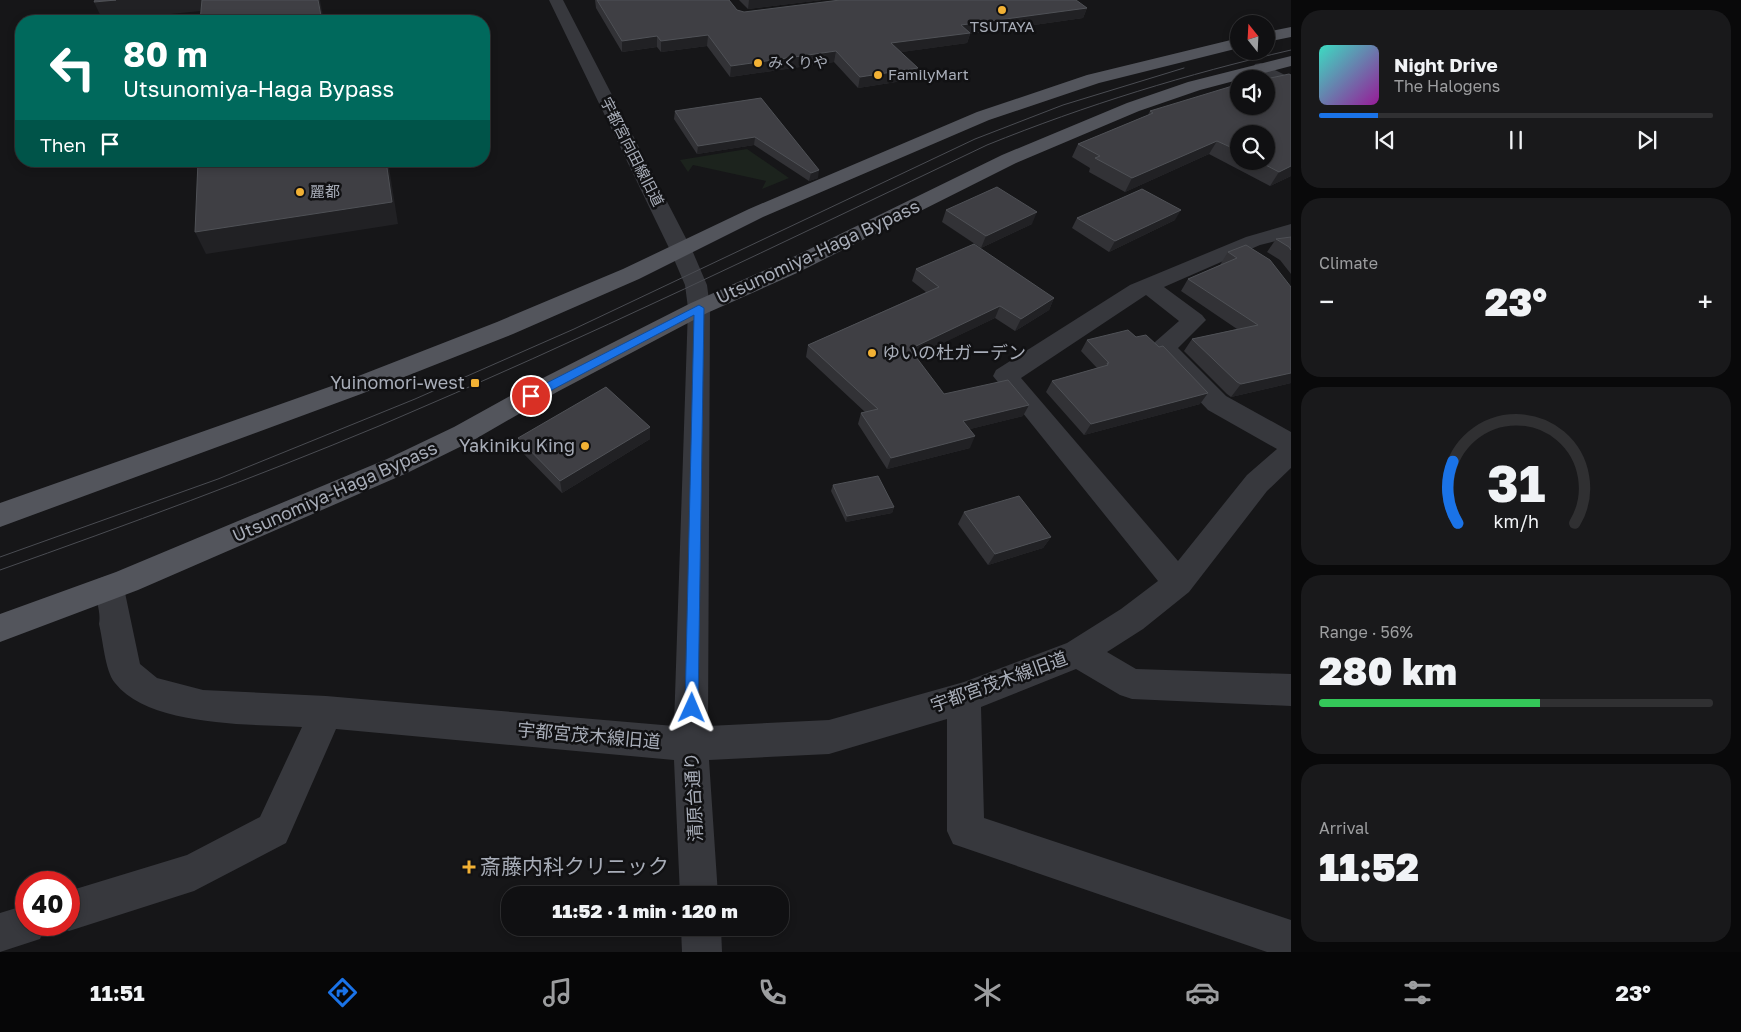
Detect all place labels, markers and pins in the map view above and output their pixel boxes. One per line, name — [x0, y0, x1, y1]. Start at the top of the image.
marker: TSUTAYA — [996, 4, 1008, 16]
place label: TSUTAYA — [970, 17, 1034, 35]
place label: みくりや — [768, 53, 828, 71]
marker: みくりや — [752, 57, 764, 69]
place label: FamilyMart — [888, 65, 969, 83]
marker: FamilyMart — [872, 69, 884, 81]
place label: 麗都 — [310, 182, 340, 200]
marker: 麗都 — [294, 186, 306, 198]
place label: ゆいの杜ガーデン — [882, 341, 1026, 363]
marker: ゆいの杜ガーデン — [866, 347, 878, 359]
place label: Yuinomori-west — [330, 371, 465, 393]
pin — [510, 375, 552, 417]
marker: Yuinomori-west — [469, 377, 481, 389]
place label: Yakiniku King — [459, 434, 575, 456]
marker: Yakiniku King — [579, 440, 591, 452]
place label: 斎藤内科クリニック — [480, 853, 669, 879]
marker: 斎藤内科クリニック — [462, 860, 476, 874]

